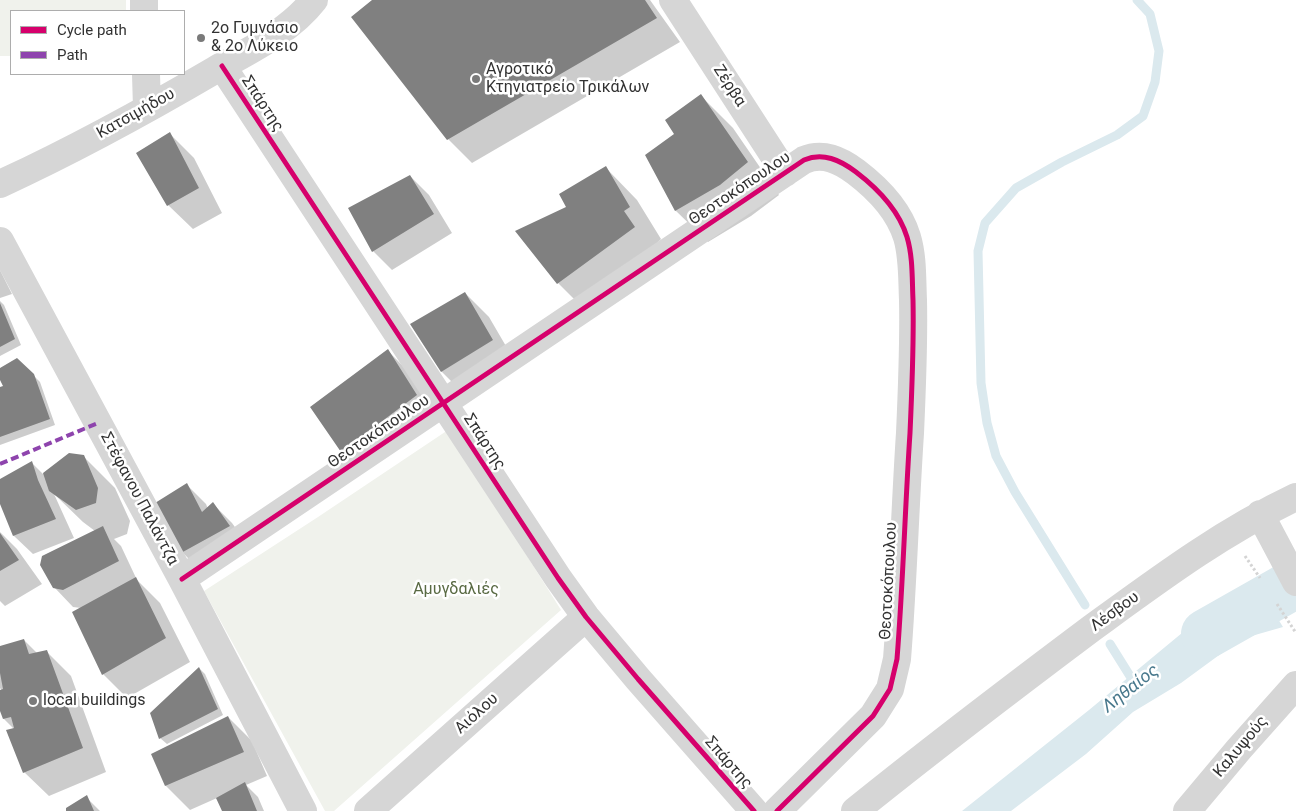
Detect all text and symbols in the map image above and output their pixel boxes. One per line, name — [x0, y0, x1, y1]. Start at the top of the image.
legend — [10, 10, 185, 75]
place label: 2ο Γυμνάσιο & 2ο Λύκειο — [211, 19, 298, 57]
text: Cycle path — [57, 21, 127, 39]
marker: 2ο Γυμνάσιο & 2ο Λύκειο — [195, 32, 207, 44]
text: Path — [57, 46, 88, 64]
place label: Αγροτικό Κτηνιατρείο Τρικάλων — [486, 60, 649, 98]
street label: Ζέρβα — [708, 62, 750, 110]
street label: Σπάρτης — [237, 73, 287, 135]
marker: Αγροτικό Κτηνιατρείο Τρικάλων — [470, 73, 482, 85]
street label: Κατσιμήδου — [94, 85, 178, 143]
street label: Θεοτοκόπουλου — [686, 148, 794, 230]
street label: Θεοτοκόπουλου — [325, 391, 433, 473]
street label: Σπάρτης — [459, 411, 509, 473]
street label: Στέφανου Παλάντζα — [96, 429, 182, 569]
street label: Θεοτοκόπουλου — [876, 522, 902, 640]
park label: Αμυγδαλιές — [413, 580, 499, 600]
street label: Λέσβου — [1087, 588, 1143, 636]
water label: Ληθαίος — [1098, 660, 1164, 718]
street label: Αιόλου — [451, 690, 503, 738]
place label: local buildings — [43, 691, 146, 711]
marker: local buildings — [27, 695, 39, 707]
street label: Καλυψούς — [1210, 712, 1272, 782]
street label: Σπάρτης — [700, 733, 756, 793]

